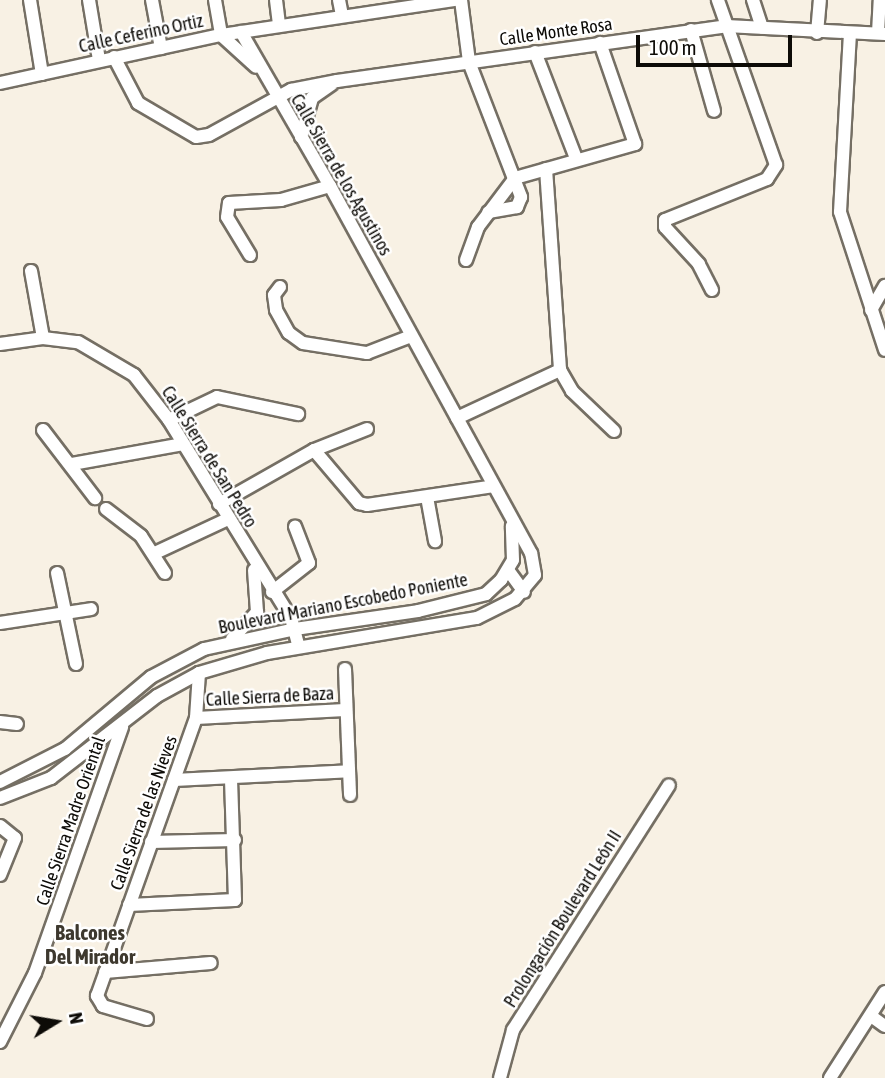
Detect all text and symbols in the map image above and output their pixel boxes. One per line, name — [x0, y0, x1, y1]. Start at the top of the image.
street label: Calle Ceferino Ortiz — [77, 10, 205, 58]
street label: Calle Monte Rosa — [498, 13, 614, 51]
scale bar — [640, 21, 796, 65]
text: 100 m — [649, 35, 697, 59]
street label: Calle Sierra de los Agustinos — [286, 90, 396, 260]
street label: Calle Sierra de San Pedro — [157, 382, 261, 532]
street label: Boulevard Mariano Escobedo Poniente — [217, 569, 469, 639]
street label: Calle Sierra de Baza — [205, 683, 335, 711]
street label: Calle Sierra de las Nieves — [106, 733, 182, 893]
street label: Calle Sierra Madre Oriental — [32, 734, 110, 908]
street label: Prolongación Boulevard León II — [500, 827, 626, 1011]
district label: Balcones Del Mirador — [45, 919, 135, 969]
north arrow — [21, 987, 91, 1057]
text: N — [65, 1010, 88, 1026]

